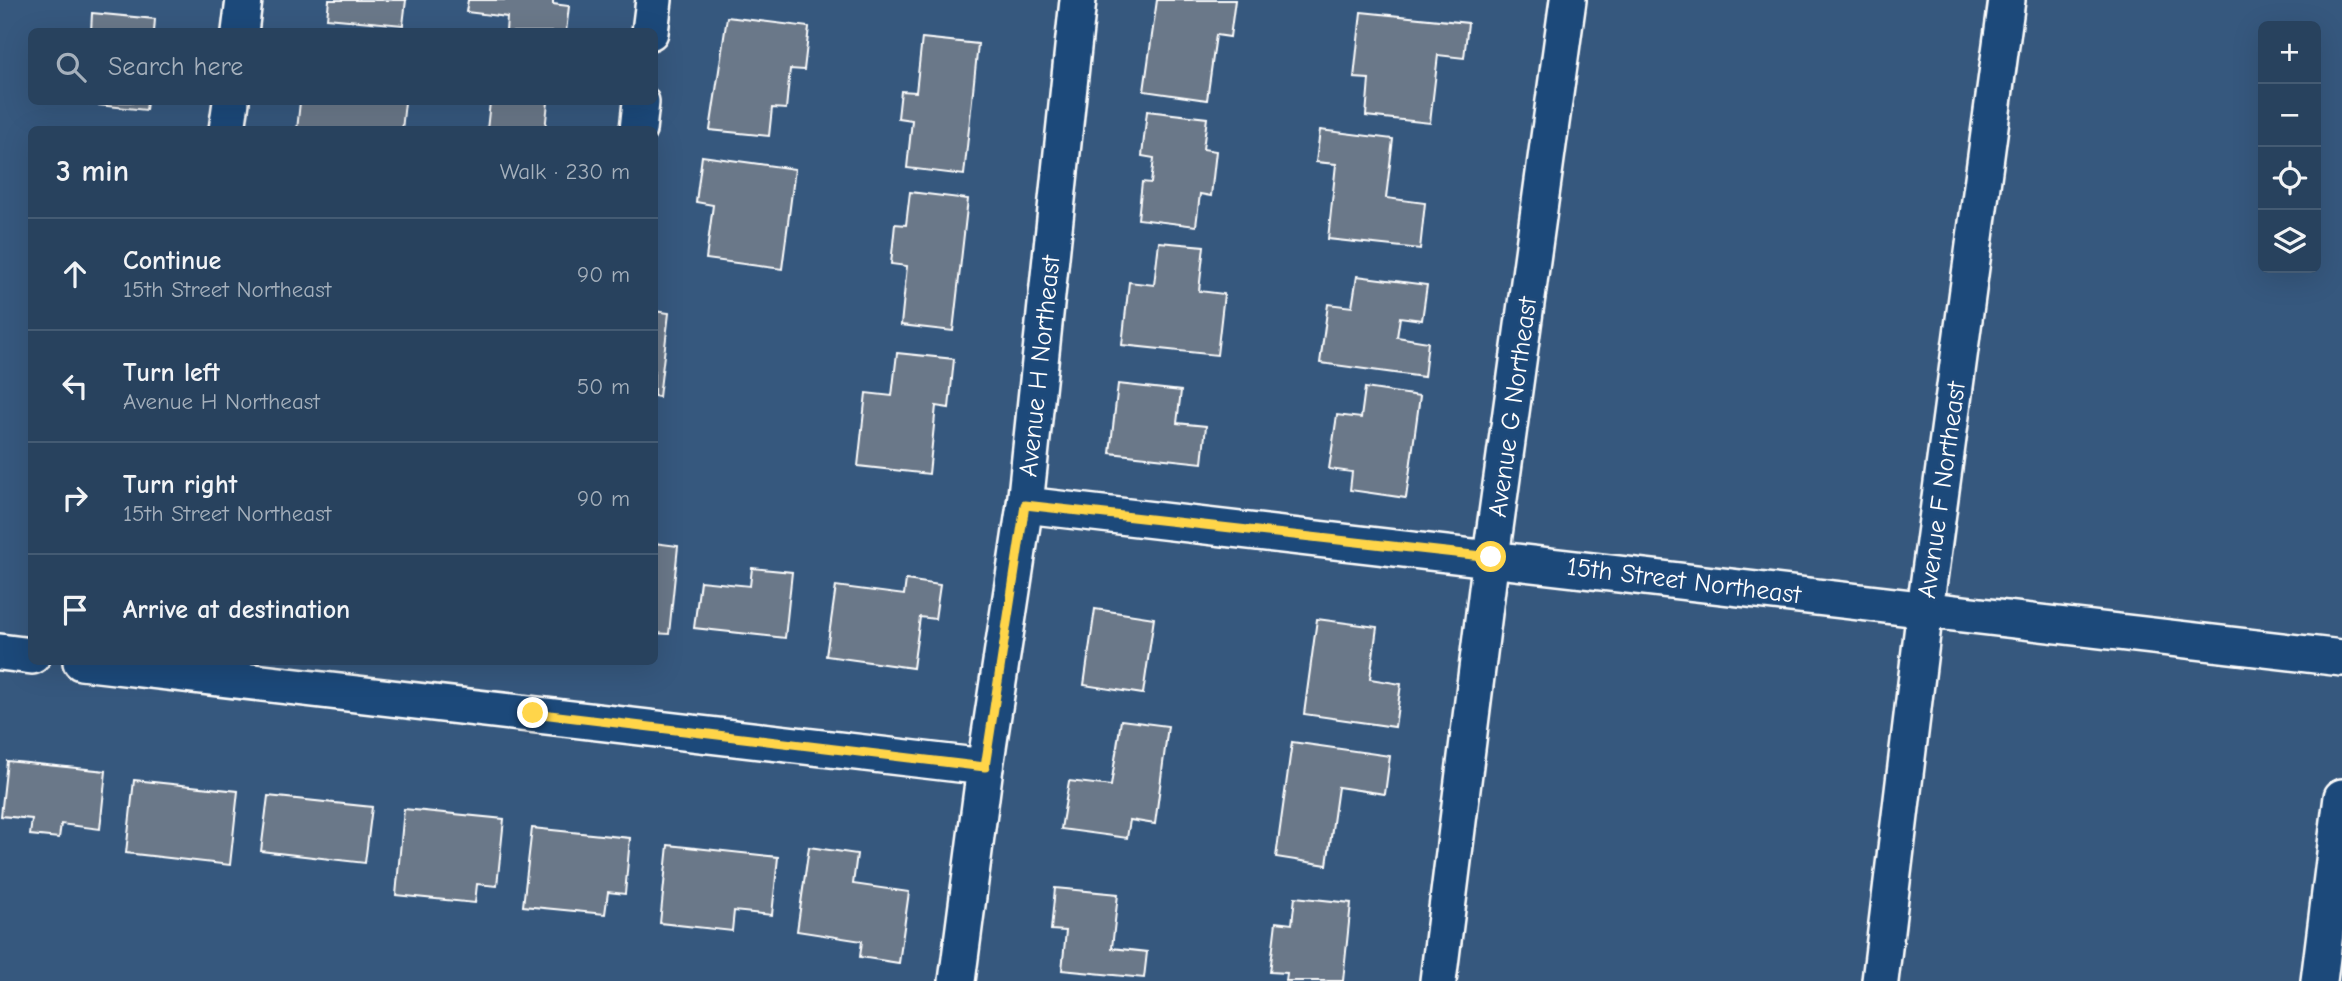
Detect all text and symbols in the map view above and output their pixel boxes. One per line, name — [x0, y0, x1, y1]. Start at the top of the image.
map controls — [2258, 21, 2321, 273]
button: + — [2258, 21, 2321, 84]
search box — [28, 28, 658, 105]
icon: search — [52, 48, 90, 86]
text: Search here — [108, 52, 243, 82]
button: − — [2258, 84, 2321, 147]
button: locate — [2258, 147, 2321, 210]
text: 3 min — [56, 154, 129, 189]
text: Walk · 230 m — [500, 158, 630, 185]
button: layers — [2258, 210, 2321, 273]
text: Continue — [123, 246, 221, 276]
street label: Avenue H Northeast — [1013, 252, 1067, 478]
icon: ahead — [56, 255, 94, 293]
text: 90 m — [577, 261, 630, 288]
text: 15th Street Northeast — [123, 276, 331, 303]
street label: Avenue G Northeast — [1483, 293, 1544, 519]
text: Turn left — [123, 358, 220, 388]
icon: left — [56, 367, 94, 405]
text: 50 m — [577, 373, 630, 400]
street label: Avenue F Northeast — [1912, 378, 1972, 601]
text: Avenue H Northeast — [123, 388, 320, 415]
text: Turn right — [123, 470, 237, 500]
icon: right — [56, 479, 94, 517]
text: 90 m — [577, 485, 630, 512]
text: 15th Street Northeast — [123, 500, 331, 527]
route start — [1475, 541, 1506, 572]
street label: 15th Street Northeast — [1565, 552, 1804, 610]
icon: arrive — [56, 591, 94, 629]
text: Arrive at destination — [123, 595, 350, 625]
route end — [517, 697, 548, 728]

